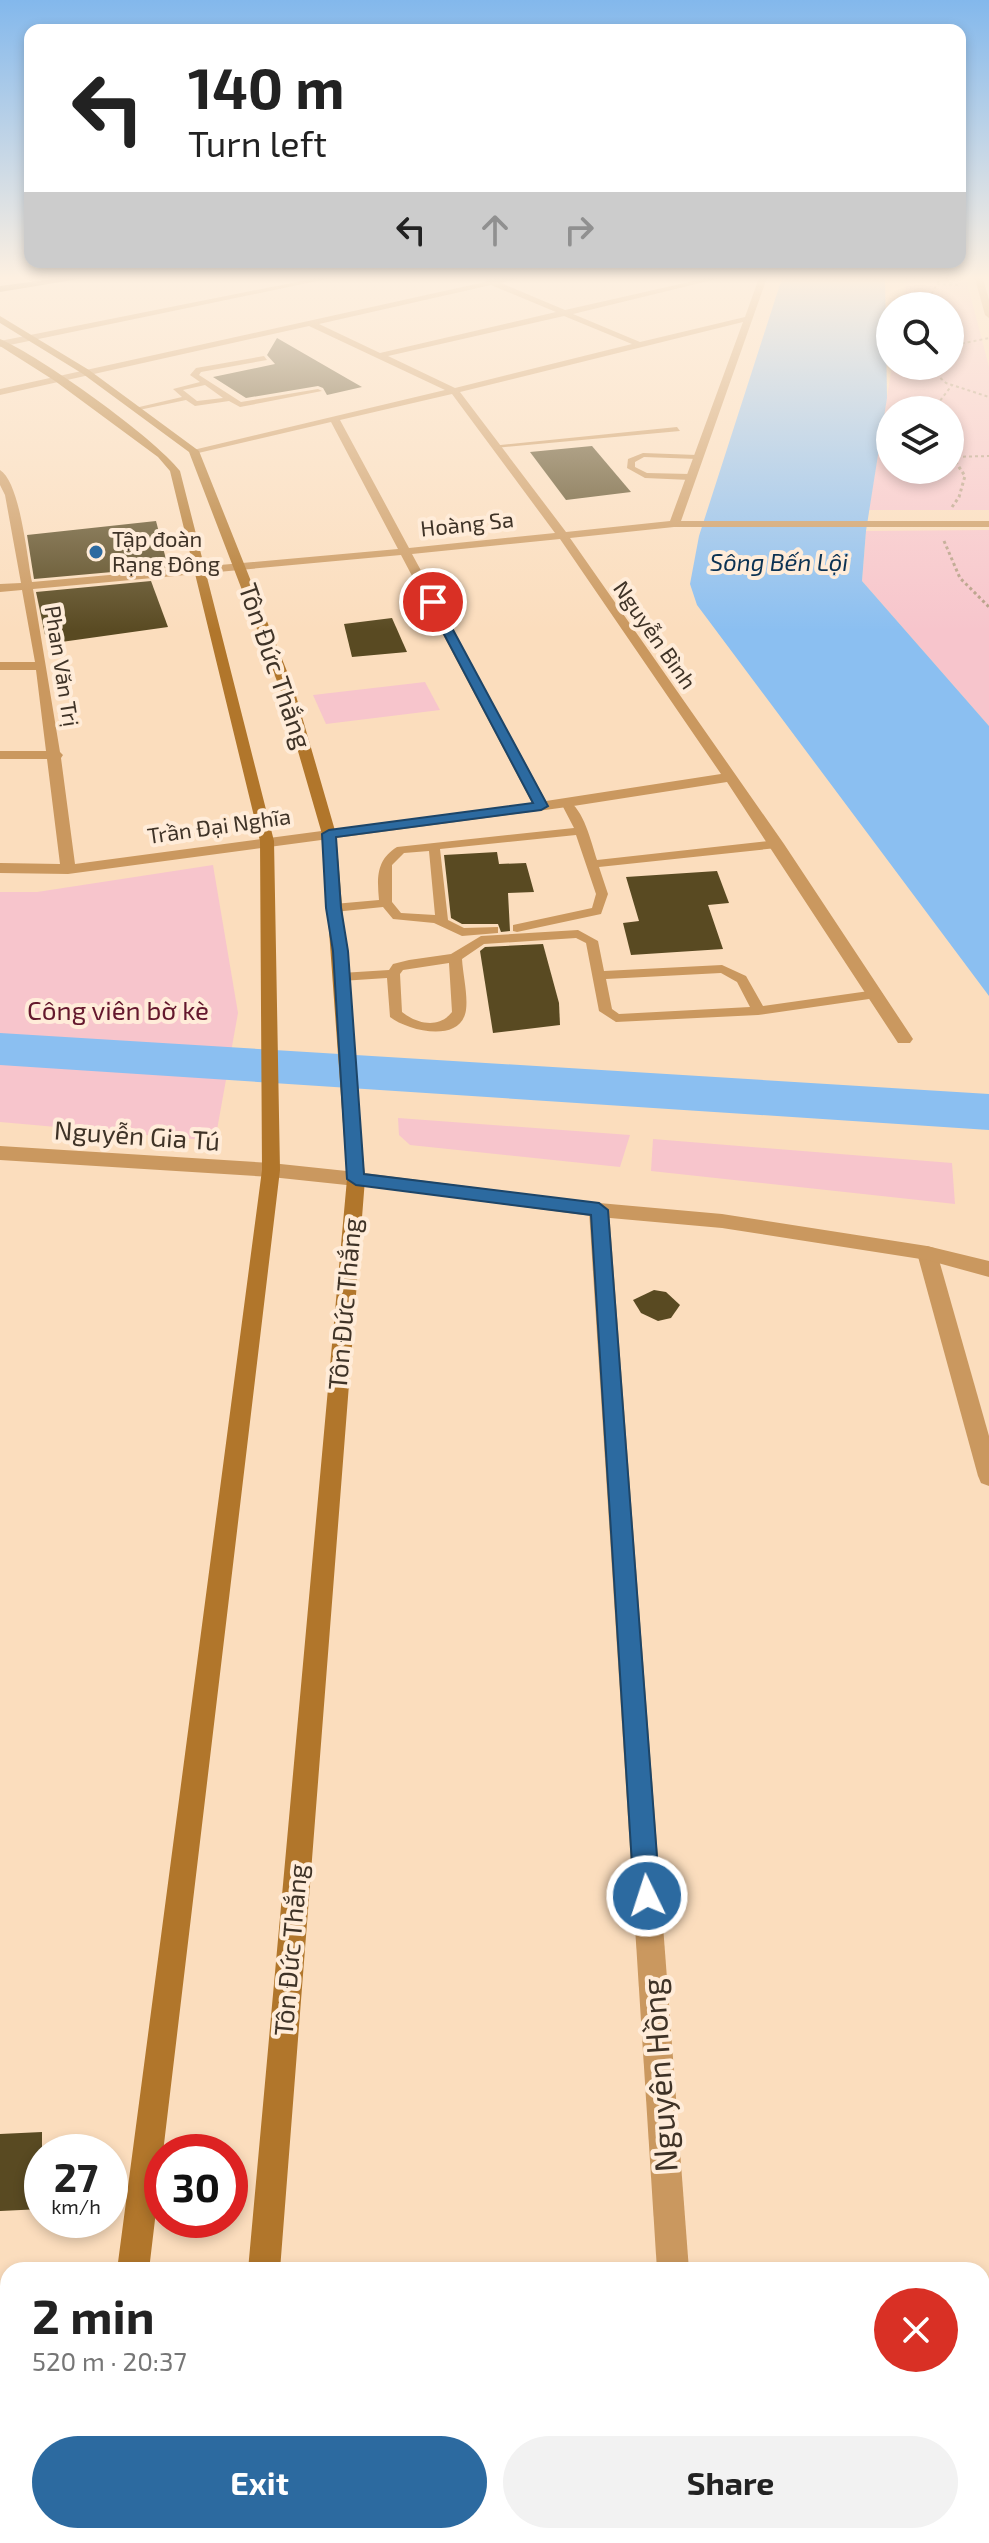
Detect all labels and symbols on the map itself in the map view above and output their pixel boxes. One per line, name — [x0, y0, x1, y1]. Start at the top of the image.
street label: Hoàng Sa — [419, 505, 515, 541]
place label: Tập đoàn Rạng Đông — [112, 525, 220, 576]
marker: Tập đoàn Rạng Đông — [87, 543, 105, 561]
water label: Sông Bến Lội — [710, 547, 848, 576]
pin — [399, 568, 467, 636]
street label: Nguyễn Bình — [609, 575, 703, 694]
street label: Tôn Đức Thắng — [234, 579, 319, 752]
street label: Phan Văn Trị — [41, 604, 85, 728]
street label: Trần Đại Nghĩa — [145, 802, 292, 848]
park label: Công viên bờ kè — [27, 994, 209, 1025]
street label: Nguyễn Gia Tú — [53, 1113, 221, 1156]
street label: Tôn Đức Thắng — [321, 1216, 366, 1391]
position arrow — [605, 1854, 689, 1938]
street label: Tôn Đức Thắng — [267, 1862, 312, 2037]
street label: Nguyên Hồng — [632, 1977, 684, 2173]
speed limit sign: 30 — [144, 2134, 248, 2238]

